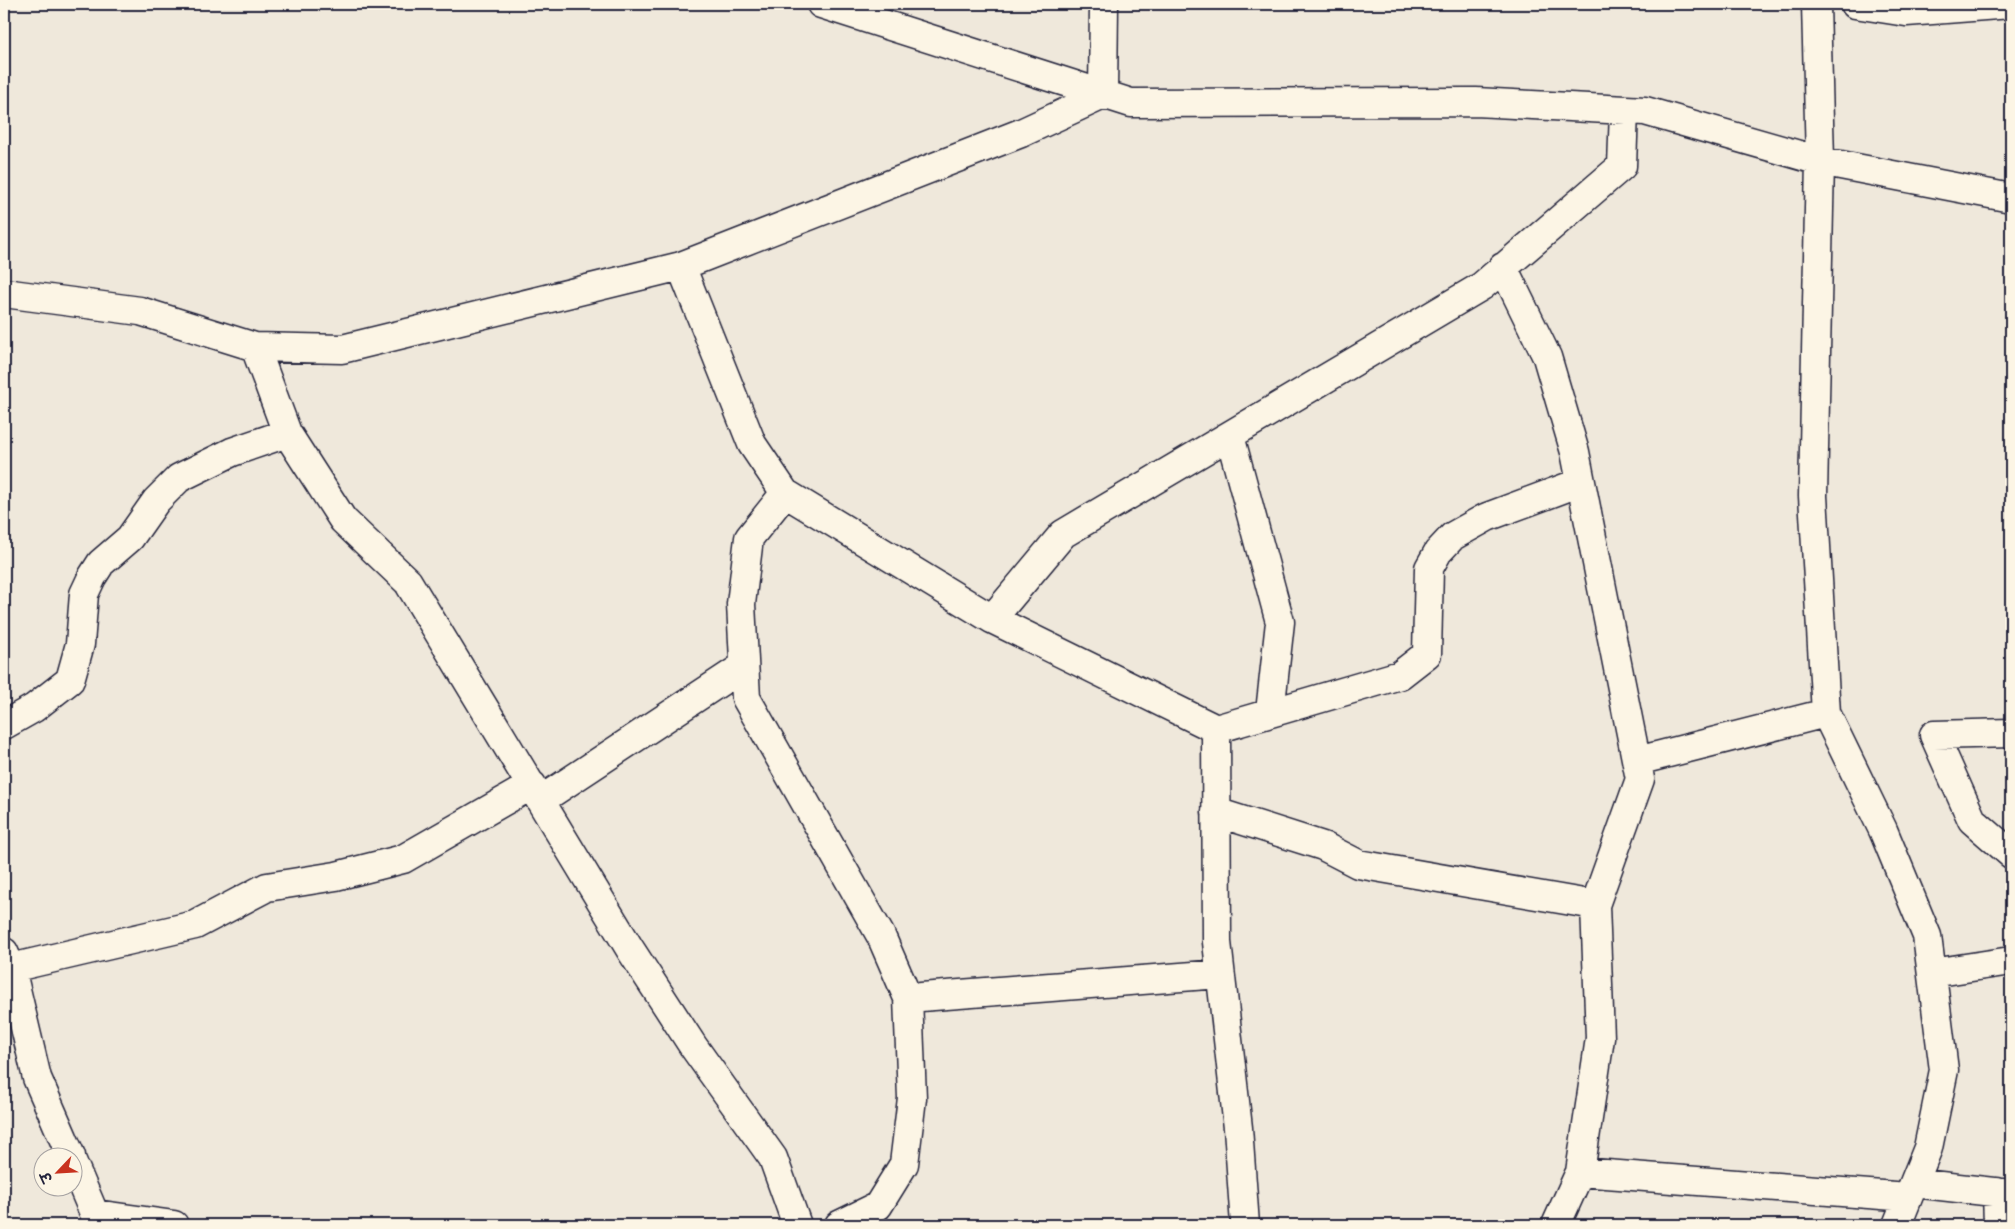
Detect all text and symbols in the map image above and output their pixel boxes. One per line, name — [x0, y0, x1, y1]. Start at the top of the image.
north arrow — [32, 1146, 82, 1196]
text: उ — [36, 1168, 57, 1187]

